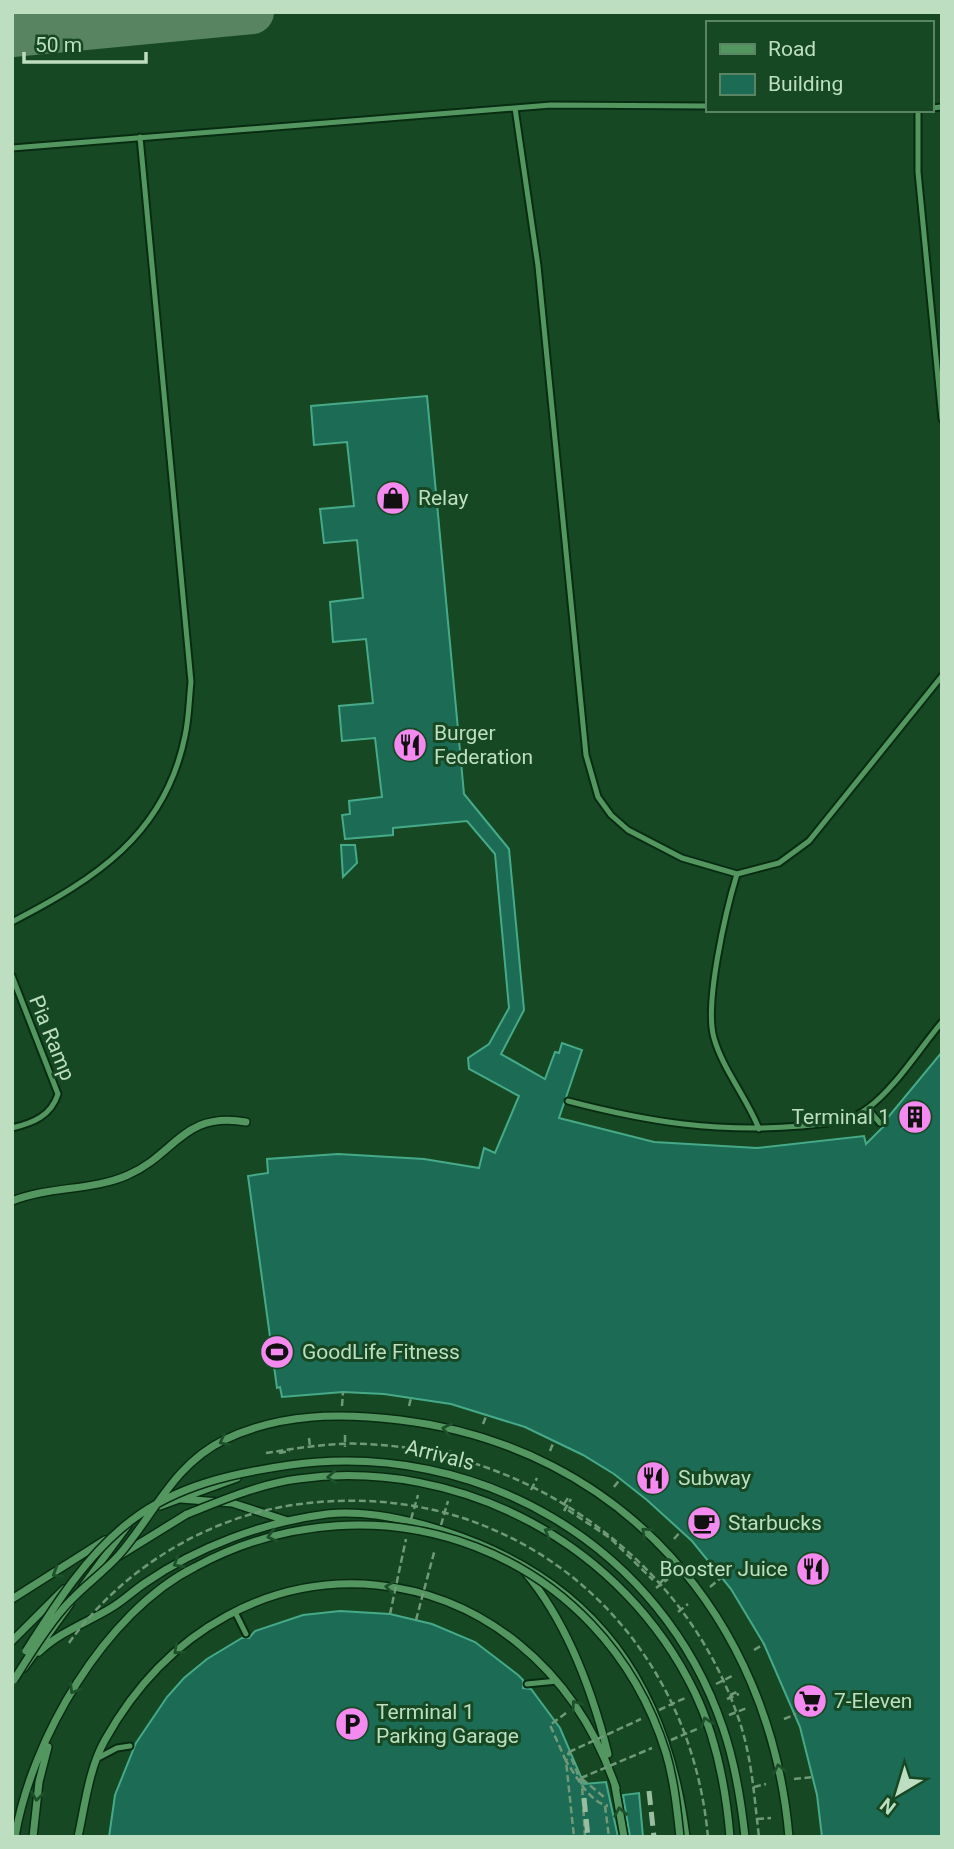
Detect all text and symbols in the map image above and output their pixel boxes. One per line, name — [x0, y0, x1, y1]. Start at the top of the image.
scale bar — [24, 21, 147, 65]
legend — [706, 21, 933, 112]
text: 50 m — [35, 33, 82, 57]
text: Road — [768, 37, 816, 61]
text: Building — [768, 72, 843, 96]
shop icon: Relay — [374, 479, 412, 517]
place label: Relay — [418, 486, 468, 510]
place label: Burger Federation — [434, 721, 533, 769]
restaurant icon: Burger Federation — [391, 726, 429, 764]
street label: Pia Ramp — [24, 992, 80, 1084]
building icon: Terminal 1 — [896, 1098, 934, 1136]
place label: Terminal 1 — [792, 1105, 890, 1129]
sports icon: GoodLife Fitness — [258, 1333, 296, 1371]
place label: GoodLife Fitness — [302, 1340, 460, 1364]
one-way arrow — [441, 1422, 453, 1437]
one-way arrow — [219, 1432, 231, 1446]
street label: Arrivals — [403, 1435, 477, 1475]
restaurant icon: Subway — [634, 1459, 672, 1497]
place label: Subway — [678, 1466, 751, 1490]
one-way arrow — [326, 1469, 337, 1484]
cafe icon: Starbucks — [685, 1504, 723, 1542]
place label: Starbucks — [728, 1511, 822, 1535]
one-way arrow — [543, 1527, 556, 1540]
one-way arrow — [266, 1528, 278, 1543]
one-way arrow — [641, 1528, 654, 1540]
restaurant icon: Booster Juice — [794, 1550, 832, 1588]
one-way arrow — [173, 1555, 186, 1568]
place label: Booster Juice — [659, 1557, 788, 1581]
one-way arrow — [51, 1564, 64, 1577]
one-way arrow — [384, 1579, 396, 1594]
one-way arrow — [174, 1641, 187, 1654]
one-way arrow — [70, 1682, 83, 1695]
supermarket icon: 7-Eleven — [791, 1682, 829, 1720]
place label: 7-Eleven — [834, 1689, 912, 1713]
place label: Terminal 1 Parking Garage — [376, 1700, 519, 1748]
one-way arrow — [572, 1700, 584, 1713]
parking icon: Terminal 1 Parking Garage — [333, 1705, 371, 1743]
one-way arrow — [700, 1717, 714, 1729]
north arrow — [863, 1758, 933, 1828]
one-way arrow — [773, 1763, 788, 1775]
one-way arrow — [30, 1790, 45, 1802]
text: N — [875, 1793, 900, 1819]
one-way arrow — [613, 1806, 628, 1818]

